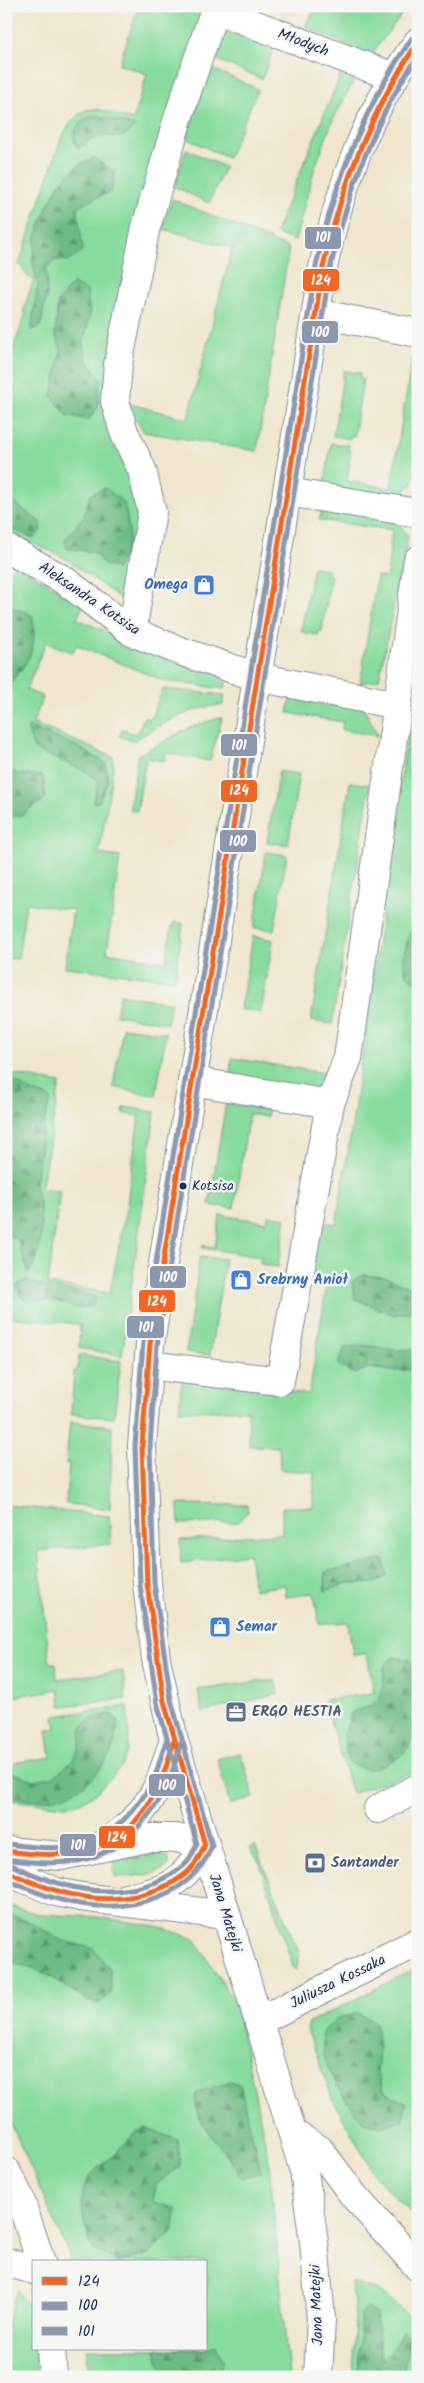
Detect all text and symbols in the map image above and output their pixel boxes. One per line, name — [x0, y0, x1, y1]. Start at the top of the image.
street label: Młodych — [274, 22, 332, 64]
line badge: 101 — [304, 226, 342, 250]
text: 101 — [315, 227, 332, 249]
line badge: 124 — [302, 268, 340, 292]
text: 124 — [311, 270, 331, 292]
line badge: 100 — [301, 320, 339, 344]
text: 100 — [311, 322, 330, 344]
street label: Aleksandra Kotsisa — [33, 556, 145, 642]
place label: Omega — [144, 573, 188, 597]
shop icon: Omega — [192, 573, 216, 597]
line badge: 101 — [220, 733, 258, 757]
text: 101 — [231, 735, 248, 757]
line badge: 124 — [220, 779, 258, 803]
text: 124 — [229, 780, 249, 802]
line badge: 100 — [219, 829, 257, 853]
text: 100 — [229, 831, 248, 853]
place label: Kotsisa — [192, 1175, 234, 1197]
marker: Kotsisa — [178, 1181, 188, 1191]
line badge: 100 — [149, 1265, 187, 1289]
text: 100 — [159, 1267, 178, 1289]
shop icon: Srebrny Anioł — [229, 1268, 253, 1292]
place label: Srebrny Anioł — [257, 1268, 349, 1292]
line badge: 124 — [138, 1289, 176, 1313]
text: 124 — [147, 1291, 167, 1313]
line badge: 101 — [126, 1315, 165, 1339]
text: 101 — [138, 1317, 155, 1339]
shop icon: Semar — [208, 1615, 232, 1639]
place label: Semar — [236, 1615, 278, 1639]
office icon: ERGO HESTIA — [224, 1700, 248, 1724]
place label: ERGO HESTIA — [252, 1700, 342, 1724]
line badge: 100 — [148, 1773, 186, 1797]
text: 100 — [158, 1775, 177, 1797]
line badge: 124 — [98, 1825, 136, 1849]
text: 124 — [107, 1827, 127, 1849]
line badge: 101 — [59, 1833, 97, 1857]
text: 101 — [70, 1835, 87, 1857]
bank icon: Santander — [303, 1851, 327, 1875]
place label: Santander — [331, 1851, 399, 1875]
street label: Jana Matejki — [202, 1871, 249, 1957]
street label: Juliusza Kossaka — [286, 1948, 390, 2016]
legend — [32, 2260, 208, 2350]
street label: Jana Matejki — [304, 2263, 330, 2346]
text: 124 — [78, 2270, 100, 2294]
text: 100 — [78, 2294, 98, 2318]
text: 101 — [78, 2320, 95, 2344]

